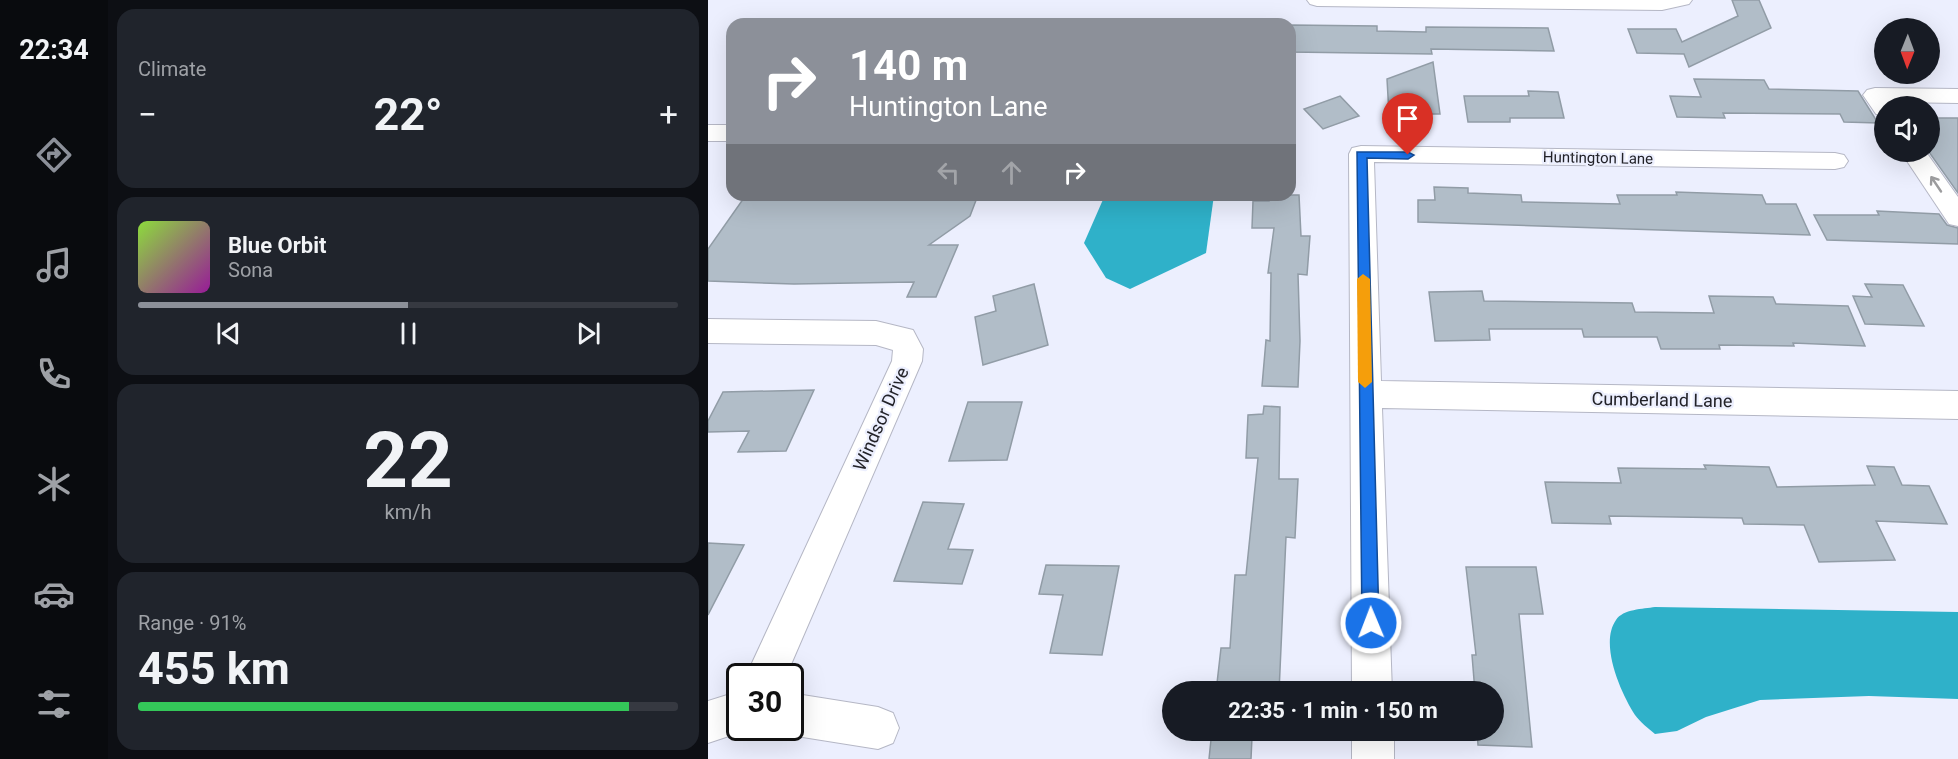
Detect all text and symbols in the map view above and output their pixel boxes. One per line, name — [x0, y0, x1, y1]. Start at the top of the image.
north arrow — [1874, 18, 1940, 84]
map controls — [1874, 18, 1940, 162]
text: 22:34 — [19, 34, 89, 66]
text: 140 m — [849, 41, 968, 90]
icon: right — [750, 42, 828, 120]
text: Climate — [138, 57, 206, 81]
text: 22° — [373, 88, 443, 141]
text: Huntington Lane — [849, 91, 1048, 123]
pin — [1382, 93, 1433, 155]
text: − — [138, 95, 157, 134]
text: + — [659, 95, 678, 134]
button: sound — [1874, 96, 1940, 162]
icon: arrive — [1391, 102, 1424, 135]
icon: directions — [33, 134, 75, 176]
street label: Huntington Lane — [1543, 148, 1653, 168]
icon: left — [932, 156, 965, 189]
icon: ahead — [995, 156, 1028, 189]
icon: right — [1058, 156, 1091, 189]
one-way arrow — [1929, 176, 1942, 193]
text: Blue Orbit — [228, 233, 326, 258]
icon: music — [33, 244, 75, 286]
text: Sona — [228, 258, 273, 282]
icon: previous — [212, 317, 245, 350]
icon: pause — [392, 317, 425, 350]
icon: next — [572, 317, 605, 350]
icon: phone — [33, 353, 75, 395]
street label: Windsor Drive — [848, 364, 913, 474]
street label: Cumberland Lane — [1591, 388, 1733, 411]
text: 22 — [363, 415, 453, 506]
icon: climate — [33, 463, 75, 505]
text: km/h — [385, 500, 431, 524]
icon: car — [33, 573, 75, 615]
position arrow — [1339, 591, 1403, 655]
text: Range · 91% — [138, 611, 246, 635]
text: 455 km — [138, 642, 290, 695]
speed limit sign: 30 — [726, 663, 804, 741]
icon: filters — [33, 683, 75, 725]
text: 22:35 · 1 min · 150 m — [1228, 698, 1438, 723]

